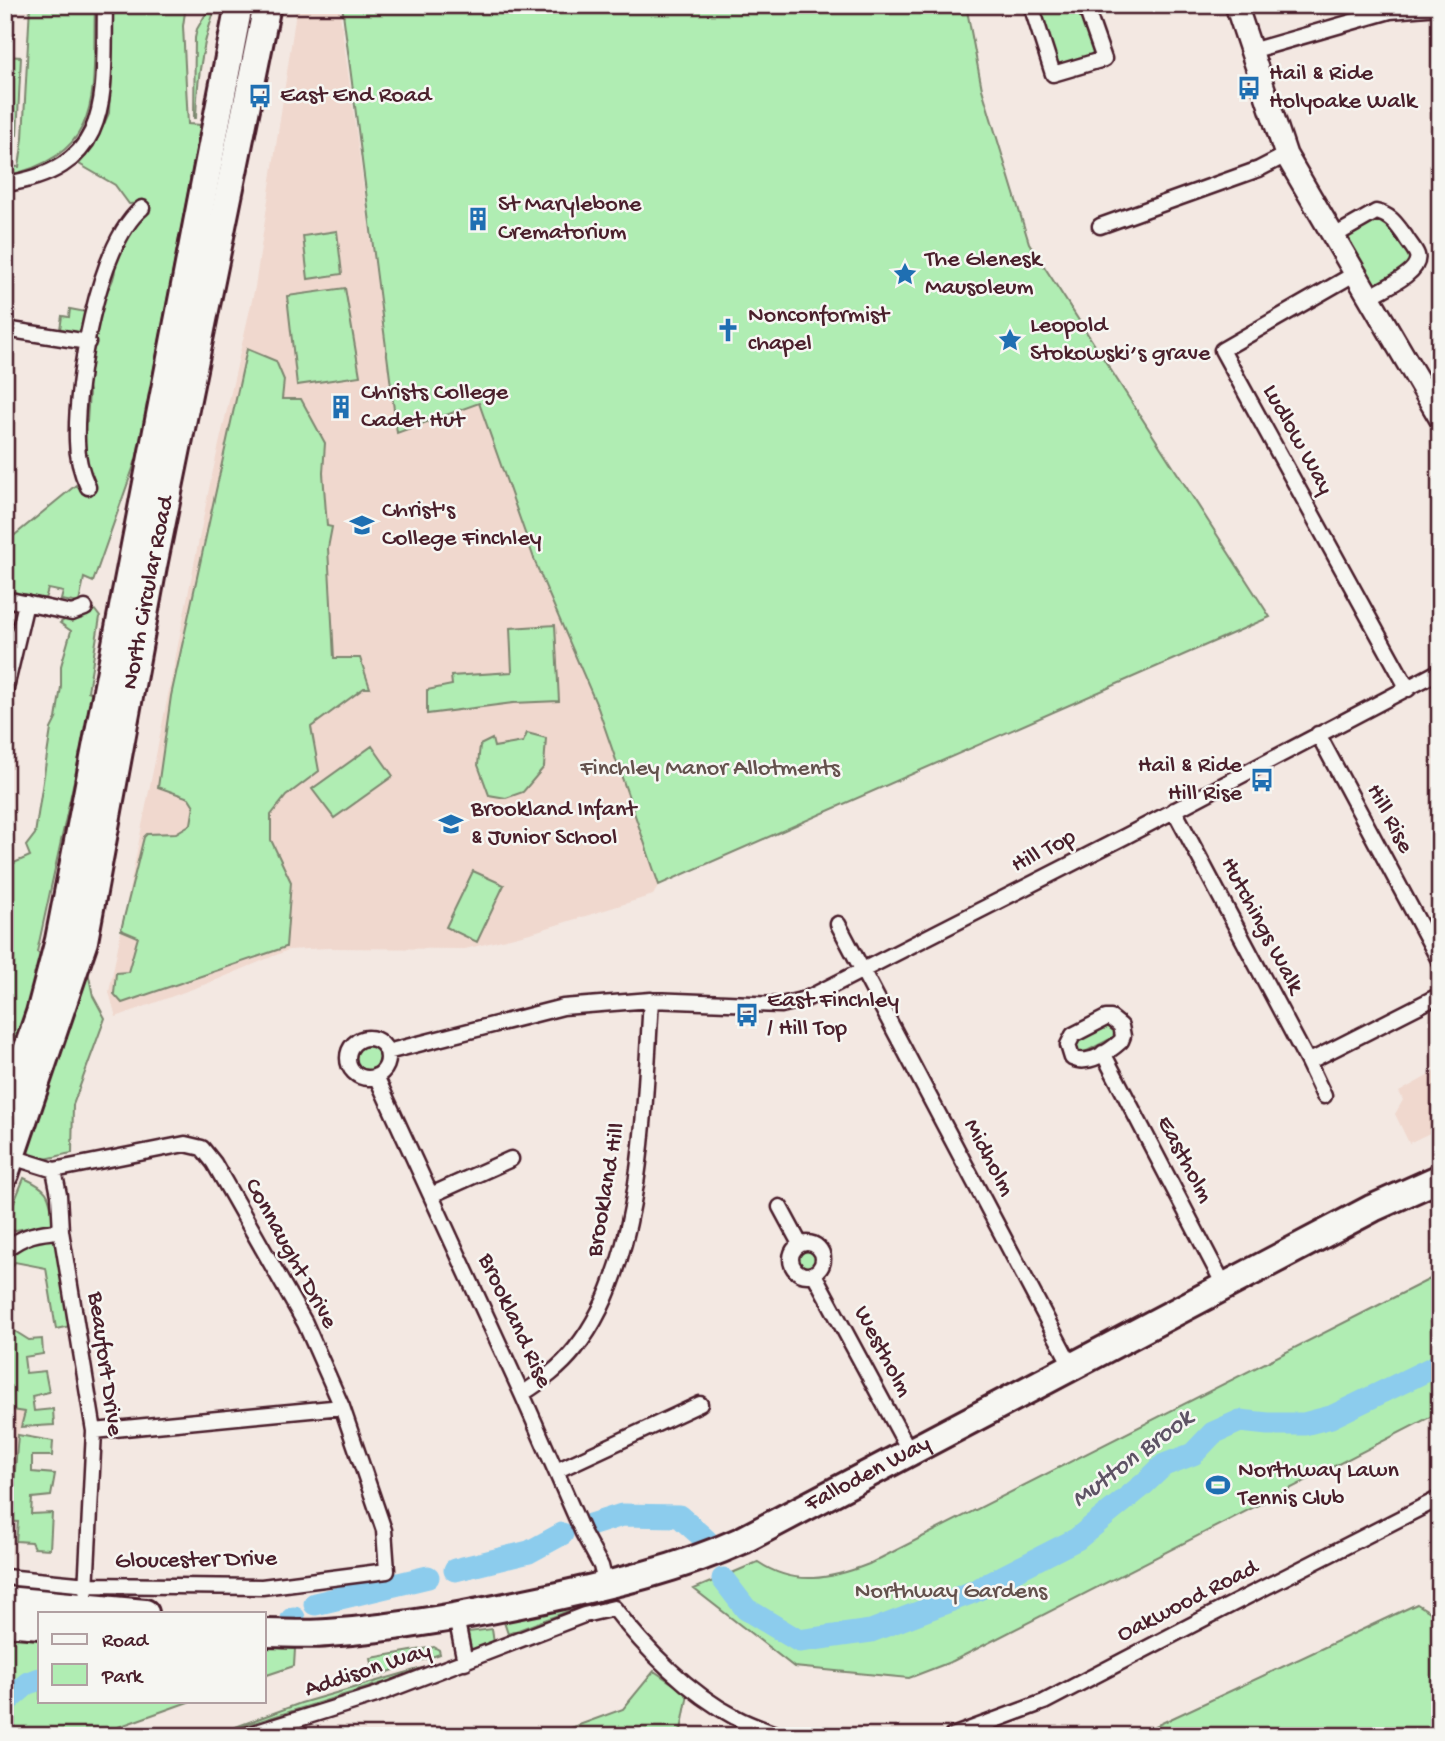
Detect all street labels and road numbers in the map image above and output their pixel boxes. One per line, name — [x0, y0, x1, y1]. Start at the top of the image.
street label: Ludlow Way — [1255, 380, 1339, 500]
street label: North Circular Road — [116, 492, 182, 692]
street label: Hill Rise — [1359, 779, 1419, 859]
street label: Hill Top — [1007, 823, 1081, 881]
street label: Hutchings Walk — [1213, 853, 1310, 1001]
street label: Eastholm — [1149, 1111, 1219, 1209]
street label: Midholm — [956, 1114, 1020, 1202]
street label: Brookland Hill — [581, 1121, 633, 1260]
street label: Connaught Drive — [237, 1174, 344, 1335]
street label: Brookland Rise — [470, 1248, 558, 1393]
street label: Beaufort Drive — [79, 1289, 129, 1439]
street label: Westholm — [846, 1301, 918, 1403]
street label: Falloden Way — [799, 1429, 936, 1520]
street label: Gloucester Drive — [115, 1545, 278, 1577]
street label: Oakwood Road — [1113, 1553, 1265, 1650]
street label: Addison Way — [301, 1637, 435, 1705]

